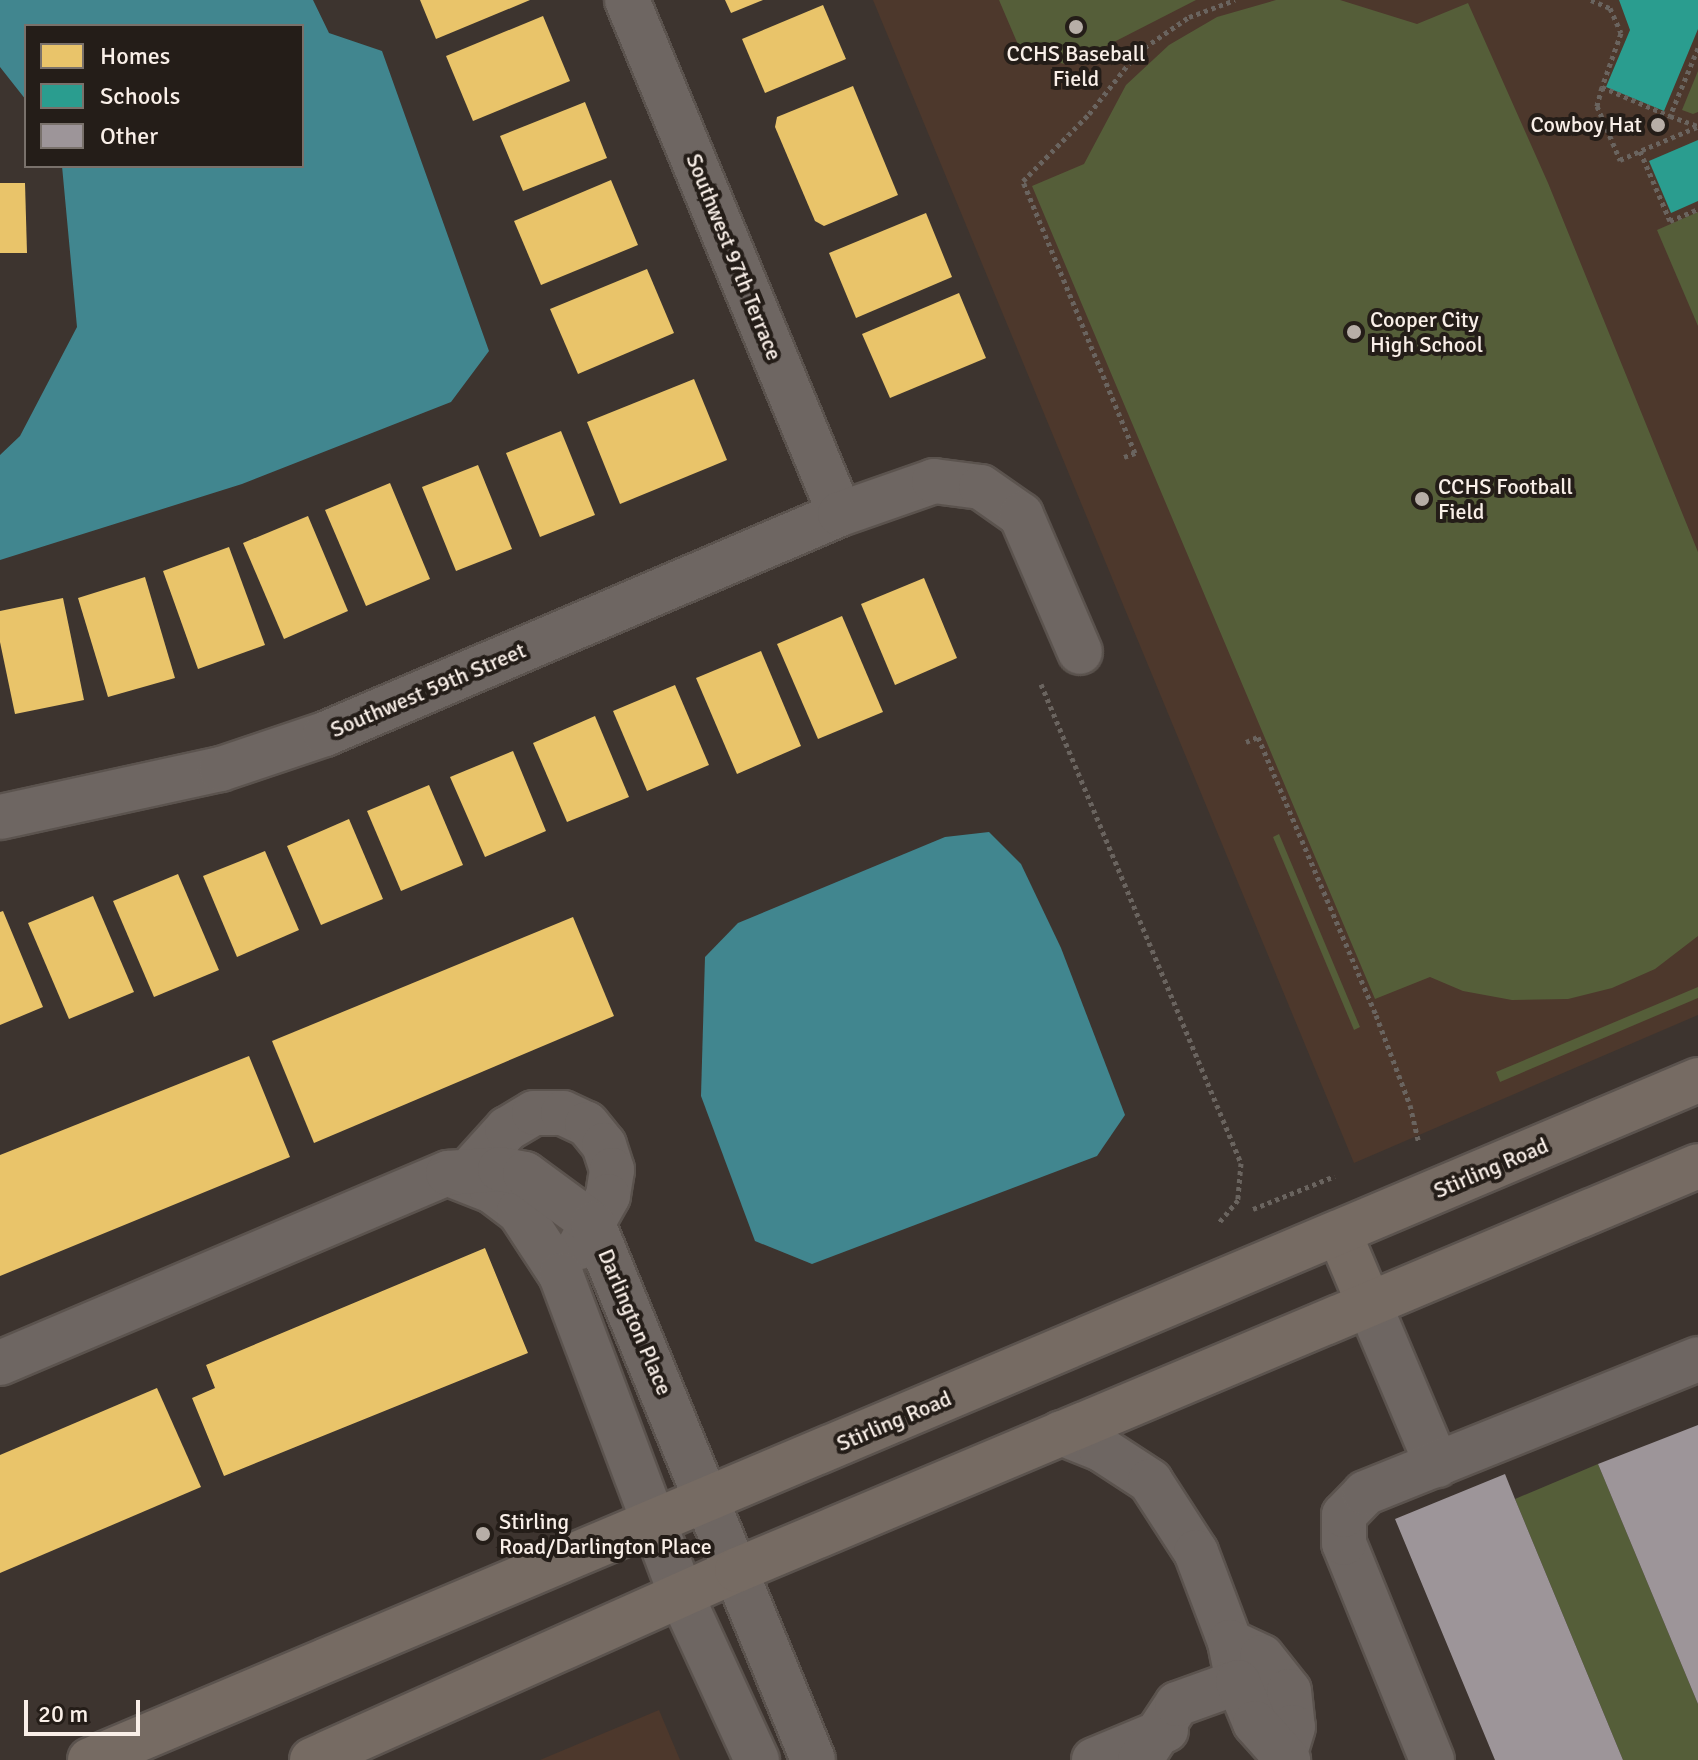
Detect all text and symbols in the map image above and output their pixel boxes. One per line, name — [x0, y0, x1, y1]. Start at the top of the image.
marker: CCHS Baseball Field — [1067, 18, 1085, 36]
legend — [24, 24, 304, 168]
place label: CCHS Baseball Field — [1007, 40, 1145, 92]
text: Homes — [100, 41, 170, 71]
text: Schools — [100, 81, 180, 111]
place label: Cowboy Hat — [1530, 112, 1642, 138]
marker: Cowboy Hat — [1649, 116, 1667, 134]
text: Other — [100, 121, 158, 151]
street label: Southwest 97th Terrace — [680, 150, 788, 364]
place label: Cooper City High School — [1370, 306, 1483, 358]
marker: Cooper City High School — [1345, 323, 1363, 341]
place label: CCHS Football Field — [1438, 473, 1573, 524]
marker: CCHS Football Field — [1413, 490, 1431, 508]
street label: Southwest 59th Street — [326, 637, 530, 743]
street label: Stirling Road — [1430, 1132, 1552, 1204]
street label: Darlington Place — [592, 1245, 678, 1399]
street label: Stirling Road — [833, 1385, 955, 1457]
place label: Stirling Road/Darlington Place — [499, 1508, 712, 1560]
marker: Stirling Road/Darlington Place — [474, 1525, 492, 1543]
scale bar — [28, 1684, 144, 1734]
text: 20 m — [38, 1699, 88, 1729]

